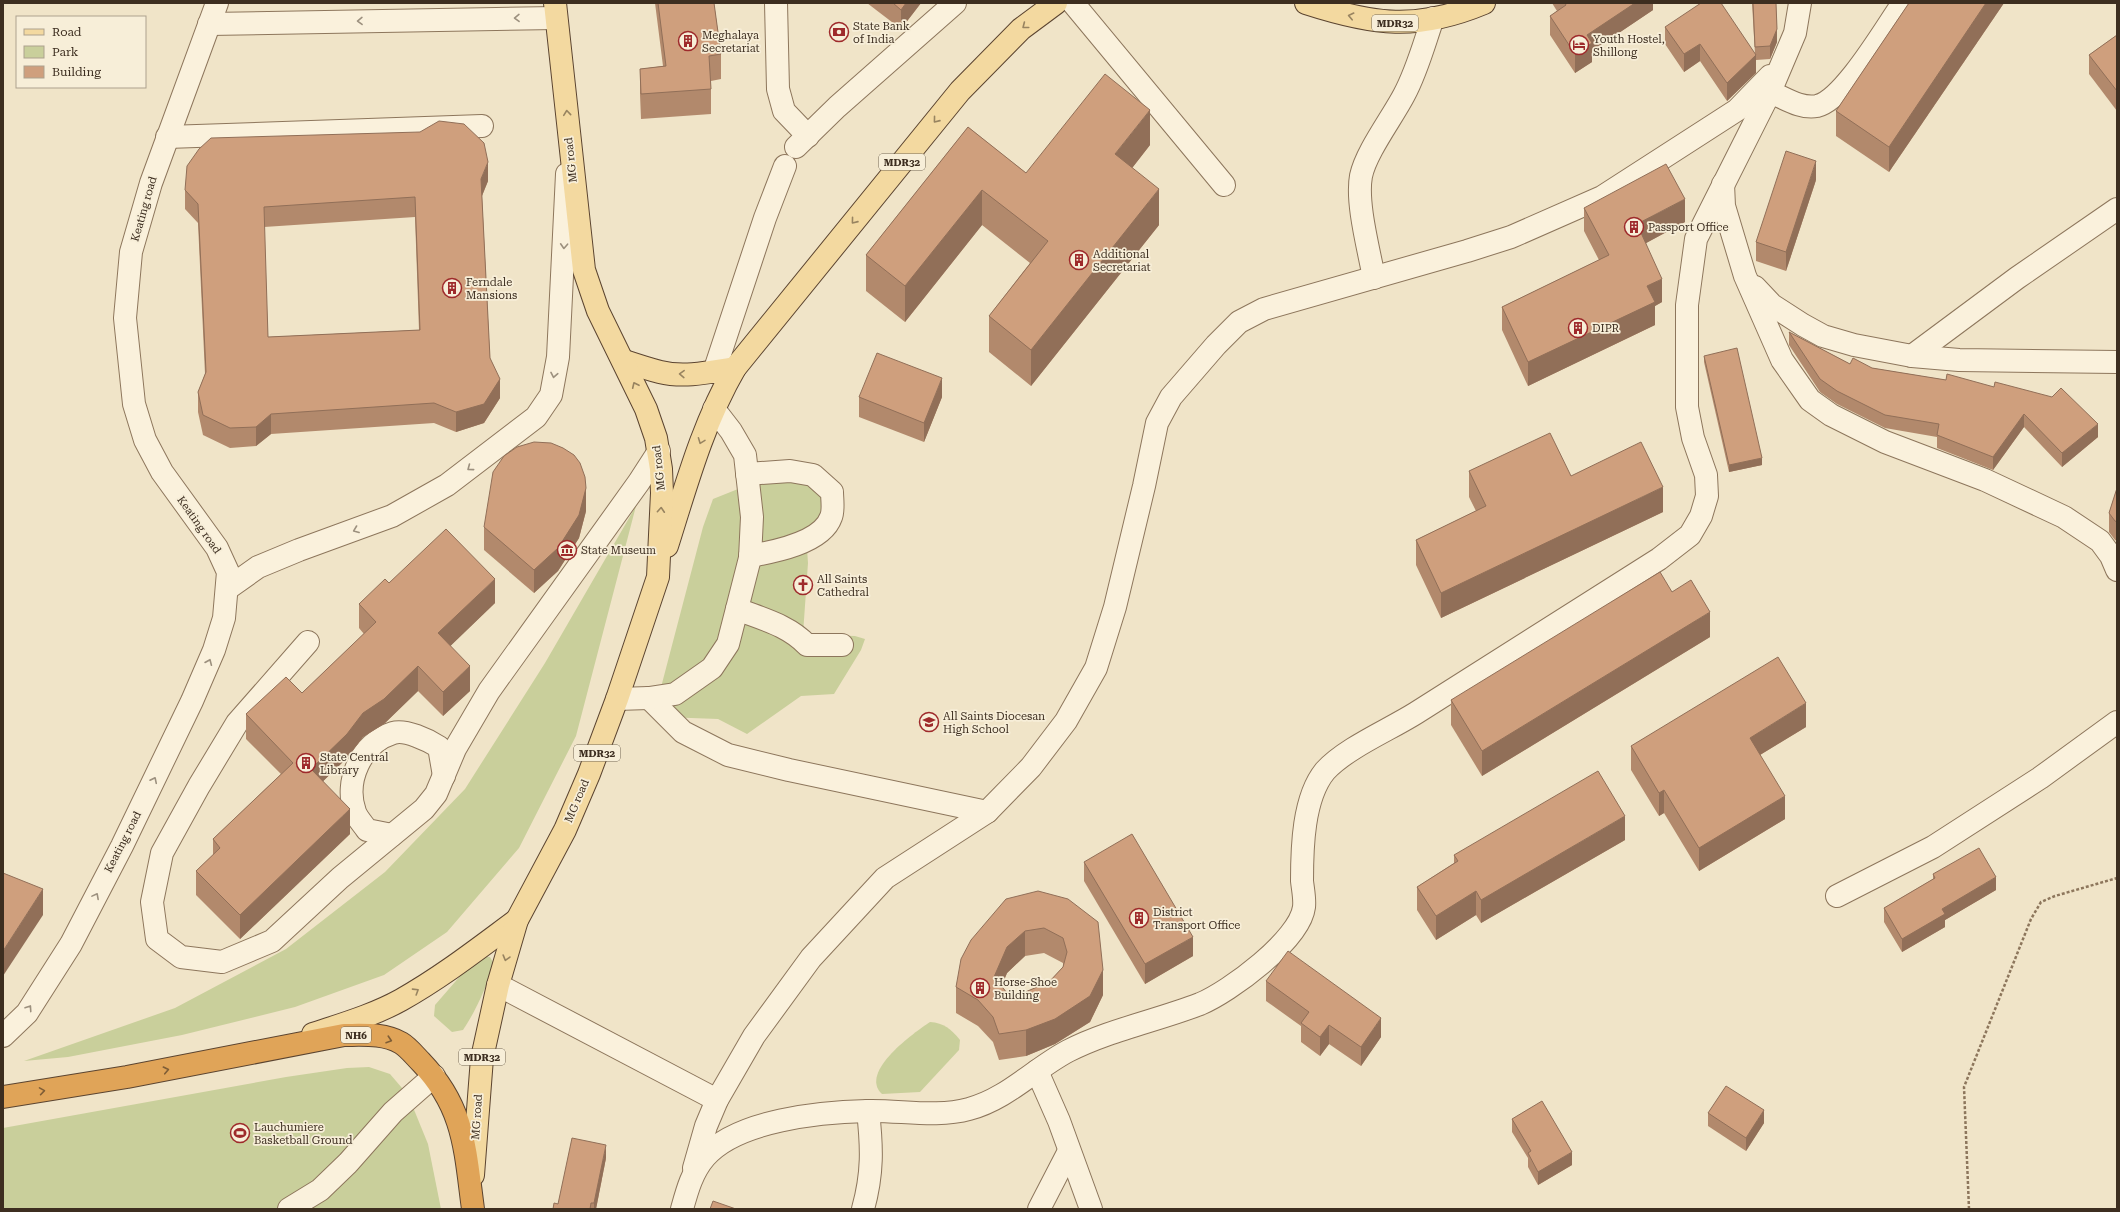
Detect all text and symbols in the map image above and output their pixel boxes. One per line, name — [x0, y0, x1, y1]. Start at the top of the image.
one-way arrow — [1348, 13, 1354, 21]
one-way arrow — [514, 14, 520, 23]
road number: MDR32 — [1372, 15, 1418, 31]
legend — [16, 16, 146, 88]
one-way arrow — [357, 17, 363, 25]
place label: State Bank of India — [853, 20, 910, 46]
bank icon: State Bank of India — [828, 21, 850, 43]
one-way arrow — [1023, 21, 1030, 28]
text: Road — [52, 25, 82, 39]
place label: Meghalaya Secretariat — [702, 29, 760, 55]
building icon: Meghalaya Secretariat — [677, 30, 699, 52]
place label: Youth Hostel, Shillong — [1593, 33, 1665, 59]
hotel icon: Youth Hostel, Shillong — [1568, 34, 1590, 56]
text: Park — [52, 45, 79, 59]
text: Building — [52, 65, 101, 79]
one-way arrow — [562, 110, 571, 116]
one-way arrow — [934, 116, 941, 123]
street label: MG road — [562, 137, 580, 183]
road number: MDR32 — [879, 154, 925, 170]
street label: Keating road — [128, 175, 160, 243]
building icon: Passport Office — [1623, 216, 1645, 238]
one-way arrow — [851, 217, 858, 224]
place label: Passport Office — [1648, 221, 1729, 234]
one-way arrow — [559, 243, 568, 249]
place label: Additional Secretariat — [1093, 248, 1151, 274]
building icon: Additional Secretariat — [1068, 249, 1090, 271]
place label: Ferndale Mansions — [466, 276, 517, 302]
building icon: Ferndale Mansions — [441, 277, 463, 299]
building icon: DIPR — [1567, 317, 1589, 339]
place label: DIPR — [1592, 322, 1620, 335]
one-way arrow — [679, 370, 685, 378]
one-way arrow — [551, 372, 559, 379]
one-way arrow — [632, 381, 640, 389]
one-way arrow — [698, 437, 706, 444]
street label: MG road — [650, 445, 668, 491]
one-way arrow — [467, 463, 474, 470]
street label: Keating road — [174, 494, 224, 556]
one-way arrow — [657, 507, 666, 513]
one-way arrow — [353, 525, 360, 533]
museum icon: State Museum — [556, 539, 578, 561]
place label: State Museum — [581, 544, 656, 557]
place label: All Saints Cathedral — [817, 573, 869, 599]
church icon: All Saints Cathedral — [792, 574, 814, 596]
one-way arrow — [204, 659, 212, 667]
place label: All Saints Diocesan High School — [943, 710, 1045, 736]
school or university icon: All Saints Diocesan High School — [918, 711, 940, 733]
road number: MDR32 — [574, 745, 620, 761]
place label: State Central Library — [320, 751, 389, 777]
building icon: State Central Library — [295, 752, 317, 774]
one-way arrow — [149, 777, 157, 784]
street label: MG road — [562, 777, 592, 825]
street label: Keating road — [102, 809, 144, 875]
one-way arrow — [91, 893, 98, 900]
place label: District Transport Office — [1153, 906, 1240, 932]
building icon: District Transport Office — [1128, 907, 1150, 929]
one-way arrow — [502, 954, 511, 961]
place label: Horse-Shoe Building — [994, 976, 1057, 1002]
building icon: Horse-Shoe Building — [969, 977, 991, 999]
one-way arrow — [412, 988, 419, 995]
one-way arrow — [25, 1005, 32, 1012]
road number: NH6 — [341, 1027, 371, 1043]
one-way arrow — [386, 1035, 393, 1043]
road number: MDR32 — [459, 1049, 505, 1065]
one-way arrow — [162, 1066, 169, 1074]
one-way arrow — [38, 1087, 45, 1096]
street label: MG road — [469, 1094, 485, 1140]
place label: Lauchumiere Basketball Ground — [254, 1121, 353, 1147]
sports icon: Lauchumiere Basketball Ground — [229, 1122, 251, 1144]

